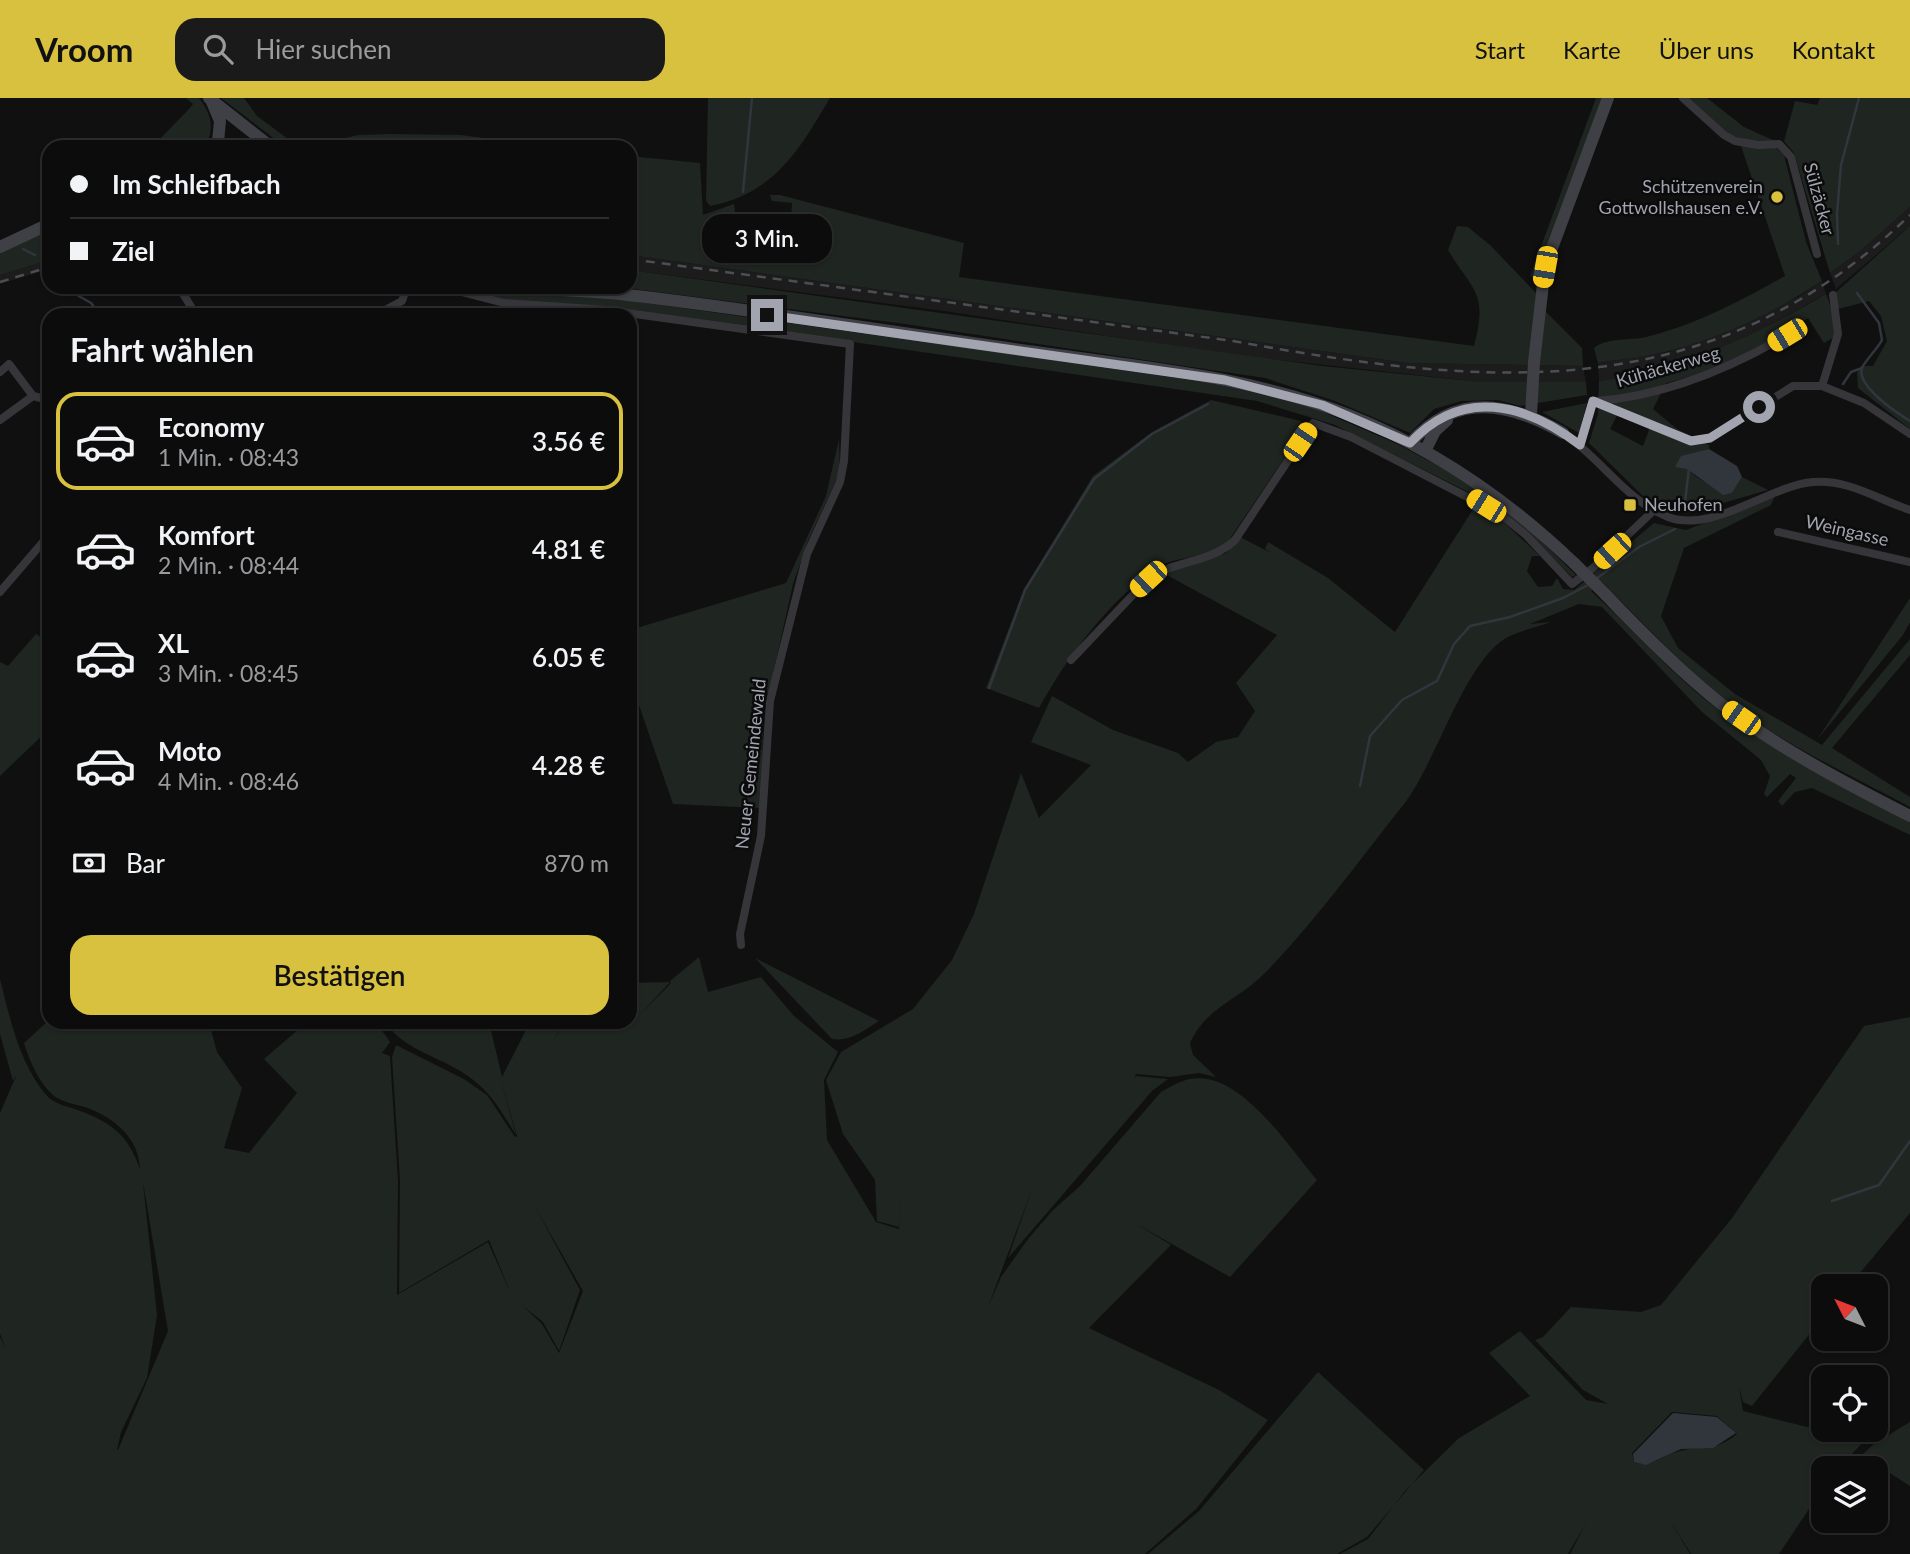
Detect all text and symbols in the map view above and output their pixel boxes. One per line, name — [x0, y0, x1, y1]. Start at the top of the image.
search box — [175, 18, 665, 81]
text: Vroom — [35, 29, 133, 69]
icon: search — [199, 30, 237, 68]
text: Hier suchen — [255, 33, 392, 65]
text: Start — [1475, 35, 1525, 64]
text: Karte — [1563, 35, 1621, 64]
text: Über uns — [1659, 35, 1754, 64]
text: Kontakt — [1792, 35, 1875, 64]
street label: Sülzäcker — [1800, 160, 1840, 238]
text: Im Schleifbach — [112, 168, 281, 200]
place label: Schützenverein Gottwollshausen e.V. — [1599, 175, 1763, 218]
marker: Schützenverein Gottwollshausen e.V. — [1769, 189, 1785, 205]
callout: 3 Min. — [702, 214, 832, 262]
text: 3 Min. — [735, 224, 799, 252]
text: Ziel — [112, 235, 155, 267]
car — [1532, 244, 1559, 290]
route end — [751, 299, 783, 331]
car — [1764, 315, 1811, 355]
text: Fahrt wählen — [70, 330, 254, 369]
street label: Kühäckerweg — [1613, 341, 1722, 391]
route start — [1743, 391, 1775, 423]
icon: car — [74, 410, 137, 473]
text: Economy — [158, 411, 264, 443]
car — [1280, 419, 1321, 465]
text: 3.56 € — [532, 425, 605, 457]
text: 1 Min. · 08:43 — [158, 443, 299, 471]
car — [1463, 486, 1510, 526]
place label: Neuhofen — [1644, 493, 1723, 515]
marker: Neuhofen — [1622, 497, 1638, 513]
street label: Weingasse — [1803, 510, 1891, 550]
icon: car — [74, 518, 137, 581]
text: Komfort — [158, 519, 255, 551]
car — [1590, 529, 1635, 573]
text: 4.81 € — [532, 533, 605, 565]
text: 2 Min. · 08:44 — [158, 551, 299, 579]
car — [1126, 557, 1171, 601]
icon: car — [74, 626, 137, 689]
text: XL — [158, 627, 189, 659]
text: 6.05 € — [532, 641, 605, 673]
text: 3 Min. · 08:45 — [158, 659, 299, 687]
street label: Neuer Gemeindewald — [730, 678, 770, 850]
car — [1718, 697, 1765, 739]
icon: car — [74, 734, 137, 797]
text: Moto — [158, 735, 221, 767]
text: 4.28 € — [532, 749, 605, 781]
text: 4 Min. · 08:46 — [158, 767, 299, 795]
icon: cash — [70, 844, 108, 882]
text: Bar — [126, 847, 165, 879]
text: 870 m — [544, 849, 609, 877]
button: Bestätigen — [70, 935, 609, 1015]
north arrow — [1811, 1274, 1888, 1351]
map controls — [1811, 1274, 1888, 1533]
button: locate — [1811, 1365, 1888, 1442]
button: layers — [1811, 1456, 1888, 1533]

